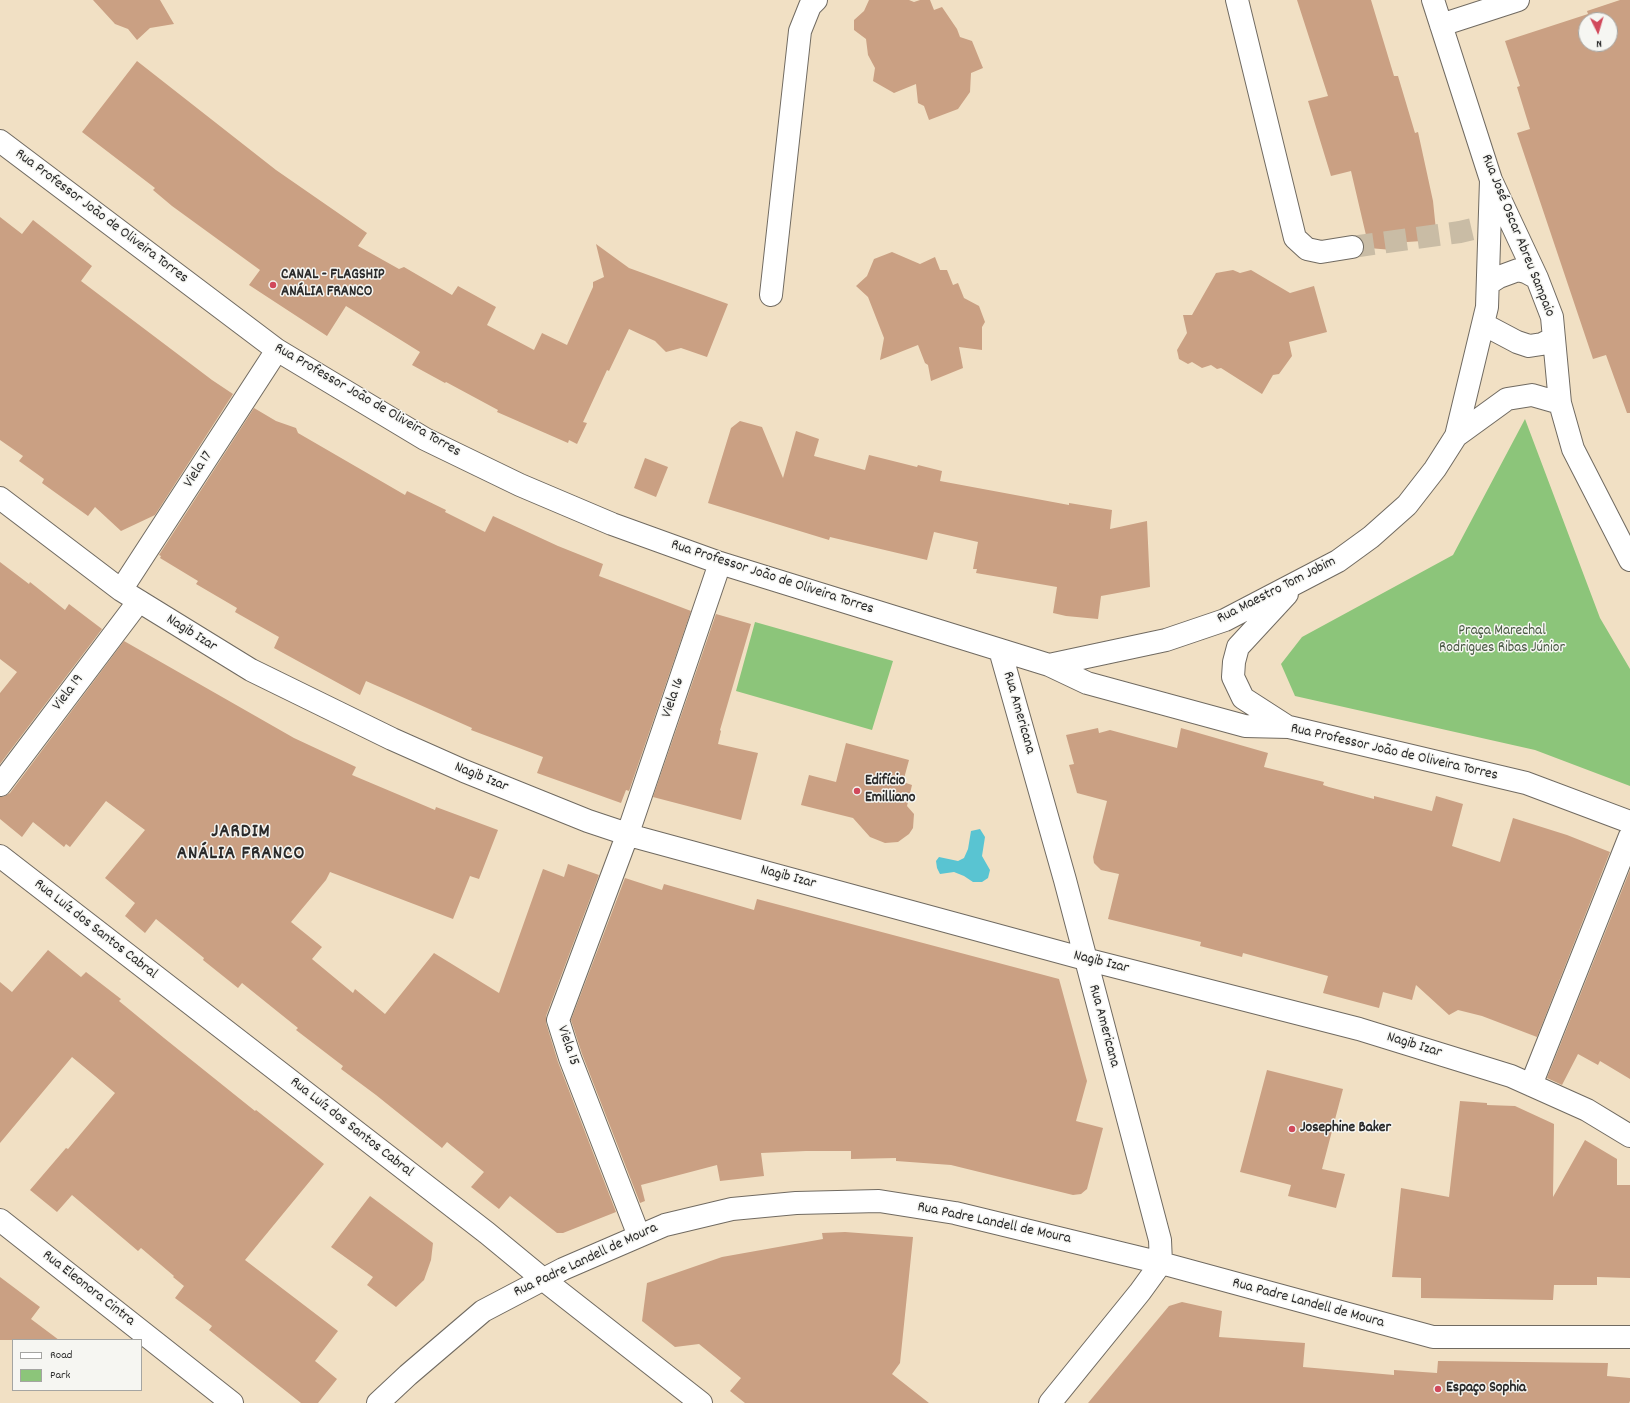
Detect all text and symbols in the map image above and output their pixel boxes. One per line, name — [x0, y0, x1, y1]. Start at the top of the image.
north arrow — [1578, 12, 1618, 52]
text: N — [1596, 35, 1602, 51]
street label: Rua Professor João de Oliveira Torres — [11, 146, 191, 288]
street label: Rua José Oscar Abreu Sampaio — [1476, 152, 1558, 320]
place label: CANAL - FLAGSHIP ANÁLIA FRANCO — [281, 267, 385, 302]
marker: CANAL - FLAGSHIP ANÁLIA FRANCO — [268, 280, 278, 290]
street label: Rua Professor João de Oliveira Torres — [271, 340, 463, 462]
street label: Viela 17 — [181, 448, 217, 492]
street label: Rua Professor João de Oliveira Torres — [668, 537, 876, 619]
street label: Rua Maestro Tom Jobim — [1215, 553, 1339, 629]
street label: Nagib Izar — [162, 611, 220, 657]
park label: Praça Marechal Rodrigues Ribas Júnior — [1439, 623, 1565, 658]
street label: Rua Americana — [998, 670, 1038, 756]
street label: Viela 19 — [50, 671, 88, 715]
street label: Viela 16 — [659, 676, 689, 720]
street label: Rua Professor João de Oliveira Torres — [1289, 720, 1499, 786]
street label: Nagib Izar — [451, 759, 511, 797]
place label: Edifício Emilliano — [865, 773, 915, 808]
marker: Edifício Emilliano — [852, 786, 862, 796]
district label: JARDIM ANÁLIA FRANCO — [177, 822, 305, 866]
street label: Nagib Izar — [758, 862, 818, 894]
street label: Rua Luíz dos Santos Cabral — [30, 876, 160, 984]
street label: Nagib Izar — [1071, 947, 1131, 979]
street label: Rua Americana — [1083, 983, 1123, 1069]
street label: Viela 15 — [552, 1024, 582, 1068]
street label: Nagib Izar — [1384, 1029, 1444, 1063]
street label: Rua Luíz dos Santos Cabral — [286, 1074, 416, 1182]
place label: Josephine Baker — [1300, 1120, 1391, 1138]
marker: Josephine Baker — [1287, 1124, 1297, 1134]
street label: Rua Padre Landell de Moura — [916, 1199, 1072, 1249]
street label: Rua Padre Landell de Moura — [511, 1220, 661, 1302]
street label: Rua Eleonora Cintra — [38, 1247, 138, 1331]
street label: Rua Padre Landell de Moura — [1230, 1275, 1386, 1333]
legend — [12, 1339, 142, 1391]
text: Road — [50, 1347, 72, 1364]
text: Park — [50, 1367, 70, 1384]
place label: Espaço Sophia — [1446, 1380, 1526, 1398]
marker: Espaço Sophia — [1433, 1384, 1443, 1394]

